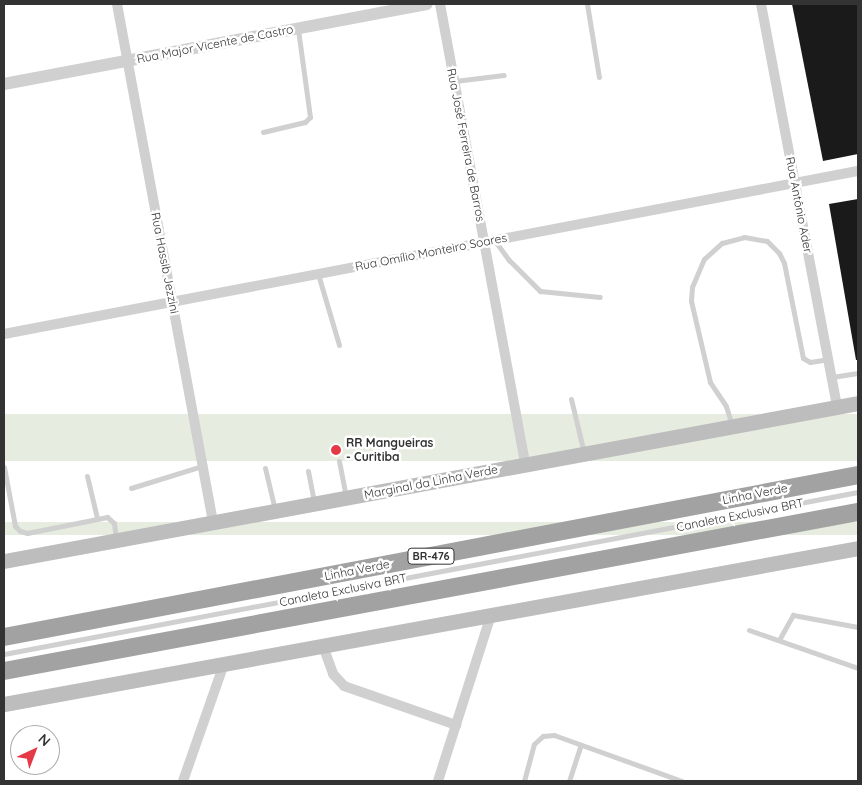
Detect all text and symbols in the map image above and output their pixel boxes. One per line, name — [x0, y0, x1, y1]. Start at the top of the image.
street label: Rua Major Vicente de Castro — [136, 22, 294, 66]
street label: Rua José Ferreira de Barros — [444, 67, 488, 223]
street label: Rua Antônio Ader — [783, 156, 815, 254]
street label: Rua Hassib Jezzini — [148, 211, 182, 315]
street label: Rua Omílio Monteiro Soares — [354, 230, 508, 274]
place label: RR Mangueiras - Curitiba — [346, 436, 433, 464]
marker: RR Mangueiras - Curitiba — [330, 444, 342, 456]
street label: Marginal da Linha Verde — [363, 462, 499, 502]
street label: Linha Verde — [721, 481, 789, 507]
street label: Canaleta Exclusiva BRT — [675, 496, 805, 534]
road number: BR-476 — [407, 548, 455, 564]
street label: Linha Verde — [323, 557, 391, 583]
street label: Canaleta Exclusiva BRT — [278, 571, 408, 609]
north arrow — [10, 725, 60, 775]
text: N — [35, 730, 54, 750]

